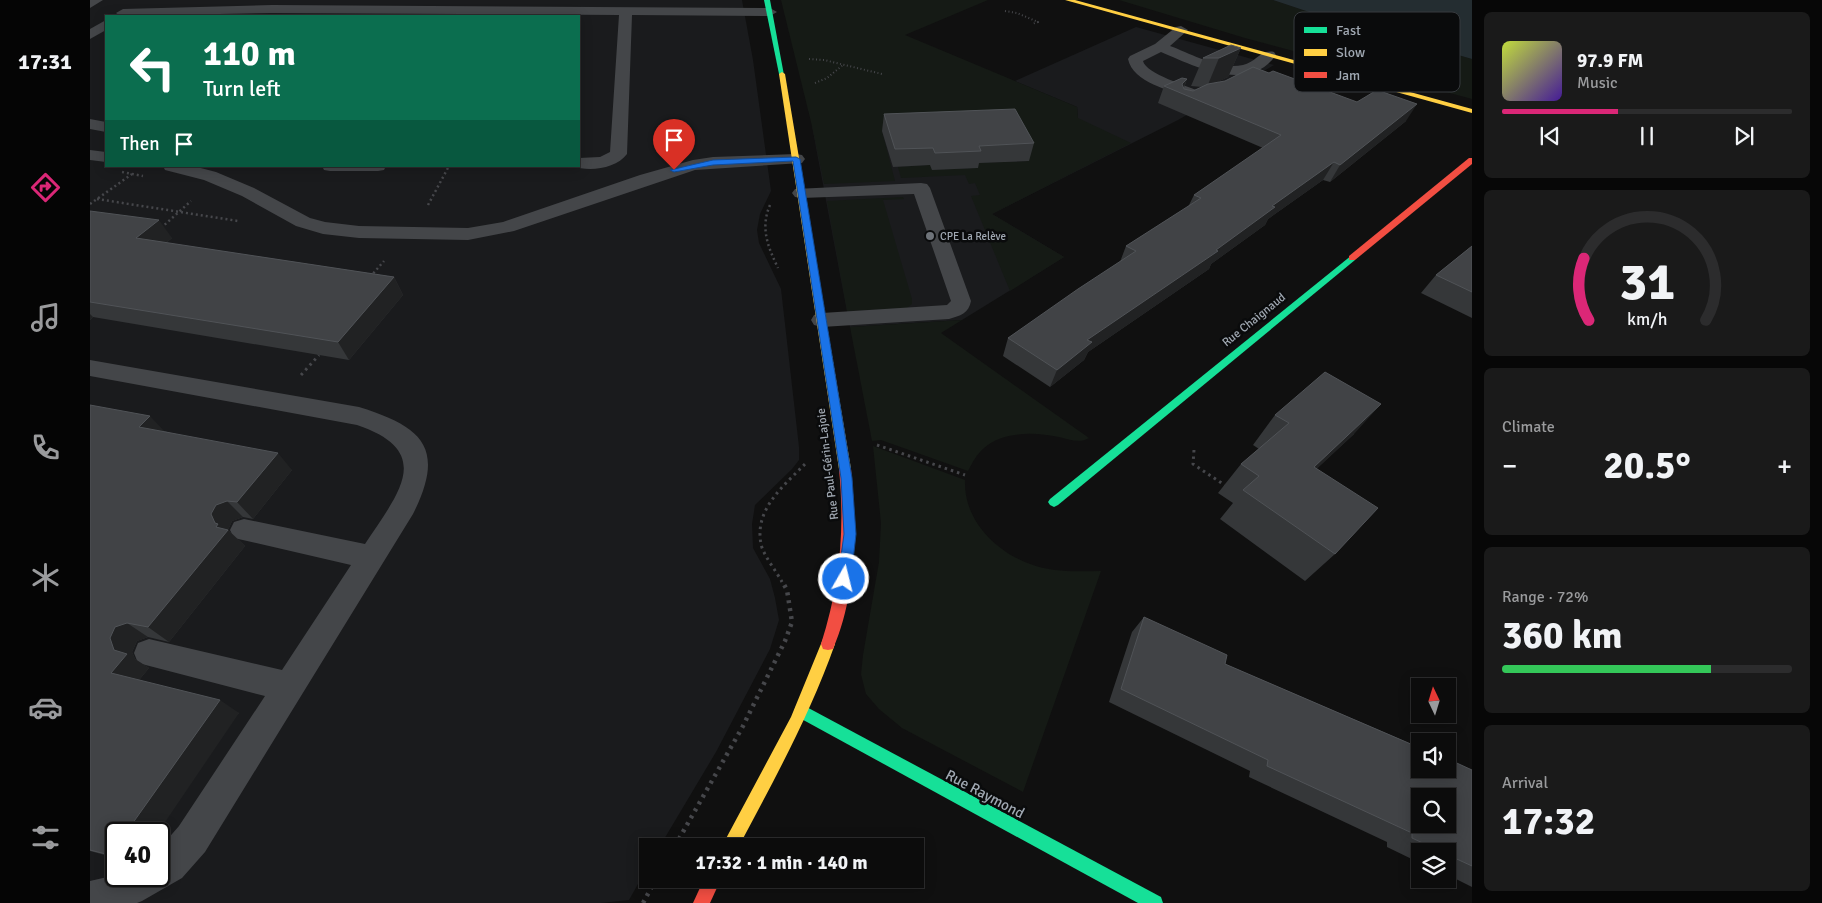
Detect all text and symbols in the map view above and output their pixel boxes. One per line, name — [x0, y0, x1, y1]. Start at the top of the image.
legend — [1294, 12, 1460, 92]
text: Fast — [1336, 22, 1361, 39]
text: 110 m — [203, 32, 296, 75]
icon: left — [120, 35, 185, 100]
text: Slow — [1336, 44, 1365, 61]
text: 17:31 — [18, 48, 72, 75]
text: 97.9 FM — [1577, 49, 1643, 73]
text: Jam — [1336, 67, 1360, 84]
text: Music — [1577, 73, 1618, 93]
text: Turn left — [203, 75, 281, 102]
pin — [653, 119, 695, 170]
icon: previous — [1536, 122, 1564, 150]
icon: pause — [1633, 122, 1661, 150]
icon: next — [1730, 122, 1758, 150]
icon: arrive — [660, 126, 688, 154]
icon: arrive — [170, 130, 198, 158]
text: Then — [120, 132, 160, 156]
icon: directions — [28, 170, 63, 205]
marker: CPE La Relève — [924, 230, 936, 242]
place label: CPE La Relève — [940, 230, 1006, 243]
text: 31 — [1619, 250, 1675, 314]
street label: Rue Chaignaud — [1219, 290, 1289, 350]
icon: music — [28, 300, 63, 335]
text: km/h — [1627, 308, 1667, 330]
street label: Rue Paul-Gérin-Lajoie — [814, 407, 842, 521]
text: Climate — [1502, 417, 1555, 437]
icon: phone — [28, 430, 63, 465]
text: 20.5° — [1603, 442, 1691, 489]
text: − — [1502, 449, 1517, 483]
text: + — [1777, 449, 1792, 483]
position arrow — [817, 552, 869, 604]
icon: climate — [28, 560, 63, 595]
text: Range · 72% — [1502, 587, 1588, 607]
text: 360 km — [1502, 612, 1623, 659]
north arrow — [1411, 678, 1456, 722]
map controls — [1411, 678, 1456, 888]
icon: car — [28, 690, 63, 725]
button: sound — [1411, 733, 1456, 778]
street label: Rue Raymond — [942, 766, 1028, 822]
text: Arrival — [1502, 773, 1548, 793]
button: search — [1411, 788, 1456, 833]
text: 17:32 — [1502, 798, 1595, 845]
icon: filters — [28, 820, 63, 855]
speed limit sign: 40 — [105, 822, 170, 887]
button: layers — [1411, 843, 1456, 888]
text: 17:32 · 1 min · 140 m — [695, 851, 868, 875]

